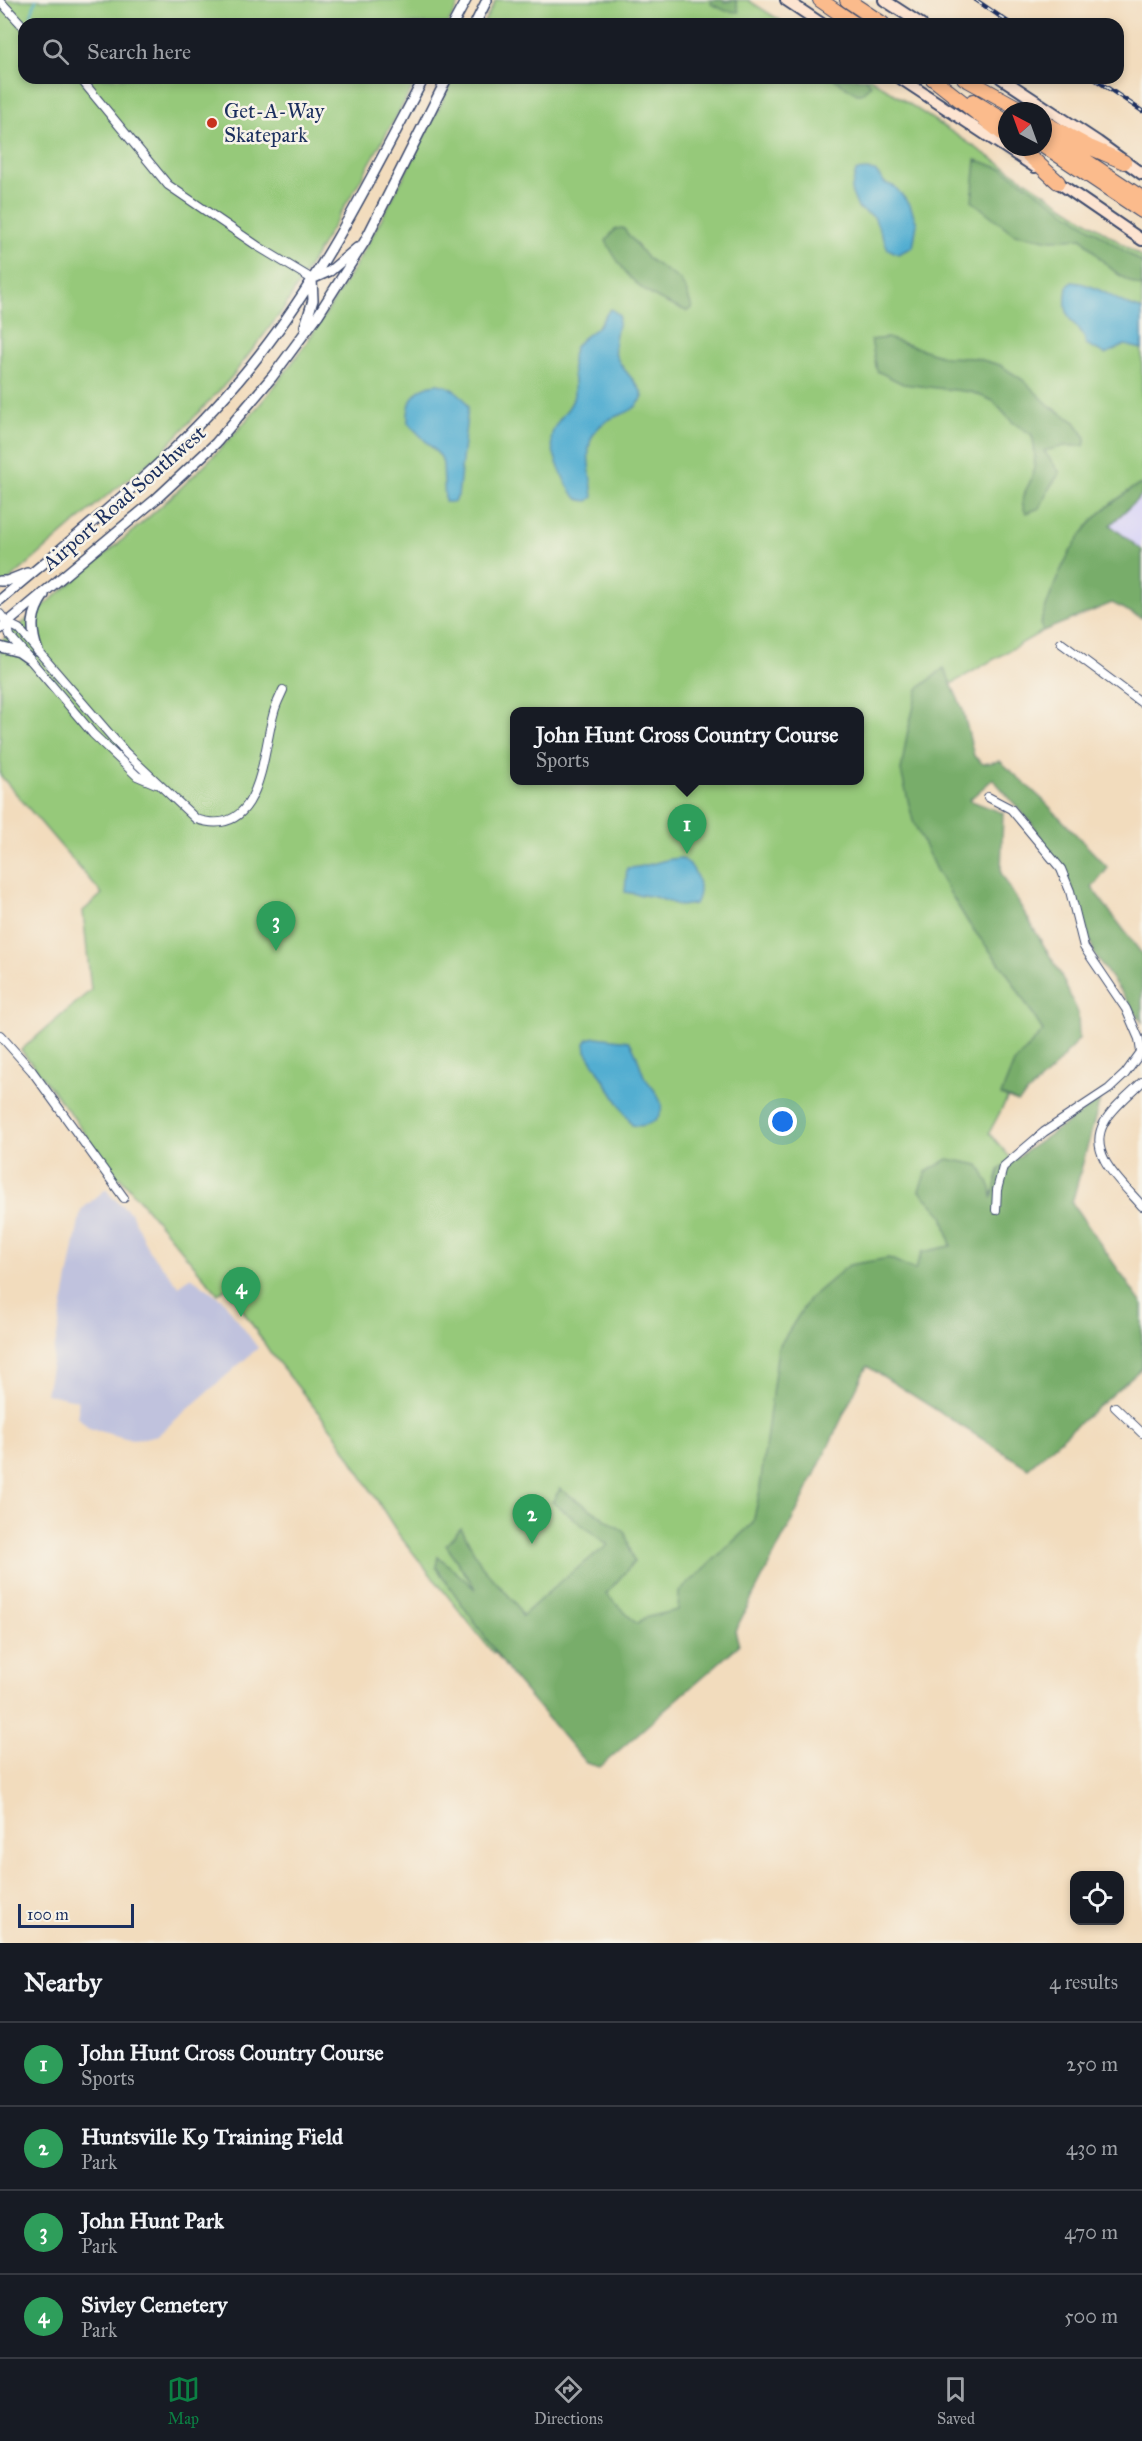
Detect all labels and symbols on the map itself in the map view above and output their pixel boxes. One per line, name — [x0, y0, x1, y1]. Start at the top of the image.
place label: Get-A-Way Skatepark — [224, 98, 325, 148]
north arrow — [998, 102, 1052, 156]
marker: Get-A-Way Skatepark — [205, 116, 219, 130]
street label: Airport Road Southwest — [36, 419, 212, 577]
pin: 1 — [668, 804, 706, 854]
pin: 3 — [256, 902, 296, 951]
your location — [768, 1107, 797, 1136]
pin: 4 — [222, 1268, 260, 1317]
pin: 2 — [512, 1494, 552, 1544]
scale bar — [18, 1901, 134, 1928]

